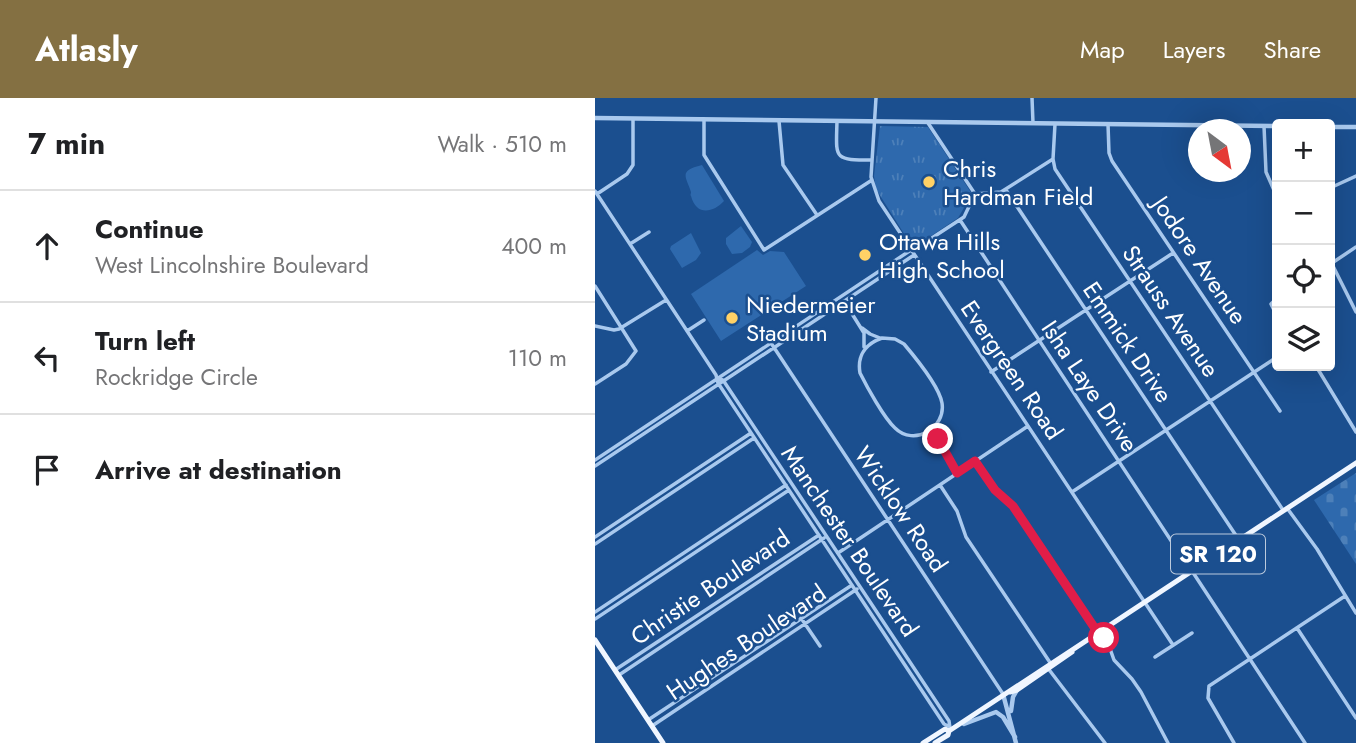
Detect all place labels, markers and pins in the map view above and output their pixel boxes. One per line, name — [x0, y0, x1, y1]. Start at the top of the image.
place label: Chris Hardman Field — [943, 151, 1093, 214]
marker: Chris Hardman Field — [921, 174, 937, 190]
place label: Ottawa Hills High School — [879, 224, 1005, 287]
marker: Ottawa Hills High School — [857, 247, 873, 263]
place label: Niedermeier Stadium — [746, 287, 876, 350]
marker: Niedermeier Stadium — [724, 310, 740, 326]

